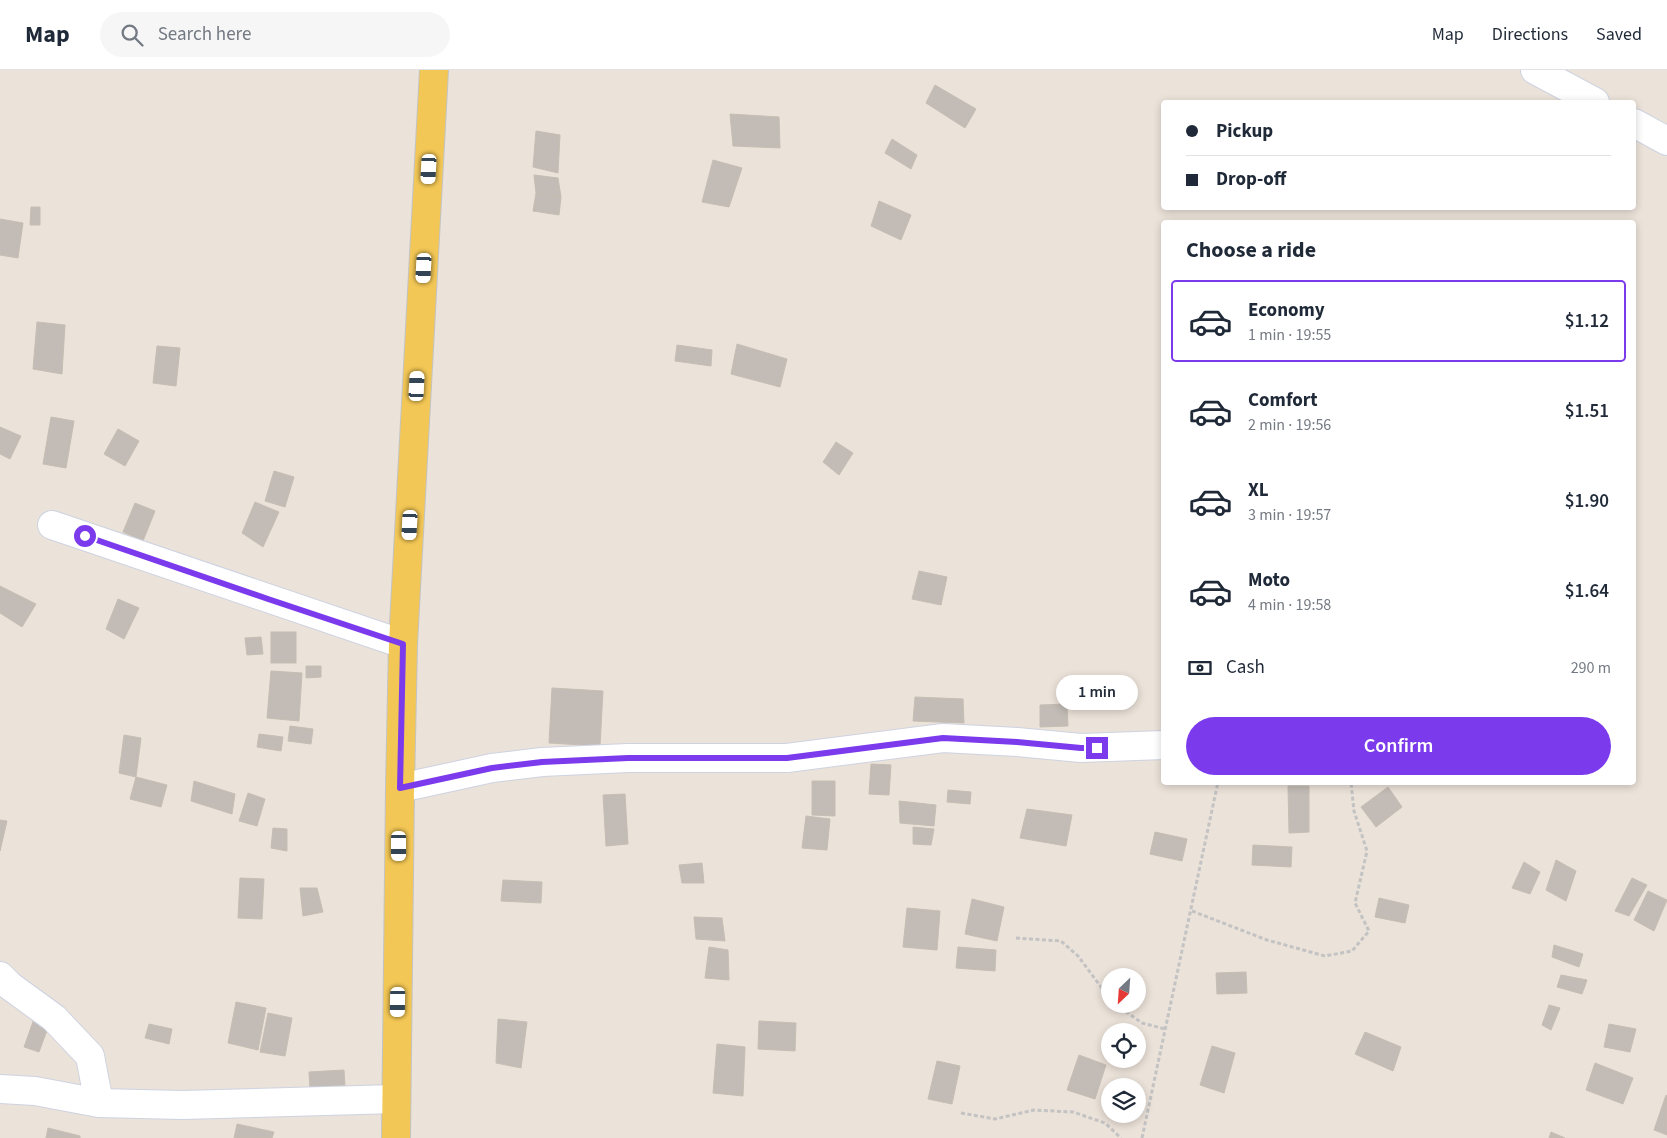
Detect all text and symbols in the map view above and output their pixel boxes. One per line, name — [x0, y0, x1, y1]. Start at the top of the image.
search box — [100, 12, 450, 57]
text: Map — [25, 17, 70, 52]
icon: search — [118, 21, 146, 49]
text: Search here — [158, 21, 251, 48]
text: Map — [1432, 22, 1464, 47]
text: Directions — [1492, 22, 1568, 47]
text: Saved — [1596, 22, 1642, 47]
text: Pickup — [1216, 118, 1273, 145]
car — [420, 154, 437, 184]
text: Drop-off — [1216, 166, 1286, 193]
text: Choose a ride — [1186, 234, 1316, 266]
car — [415, 253, 432, 283]
text: Economy — [1248, 297, 1325, 324]
icon: car — [1188, 299, 1233, 344]
text: $1.12 — [1565, 308, 1609, 335]
text: 1 min · 19:55 — [1248, 324, 1331, 346]
car — [408, 371, 425, 401]
text: Comfort — [1248, 387, 1318, 414]
icon: car — [1188, 389, 1233, 434]
text: $1.51 — [1565, 398, 1609, 425]
text: 2 min · 19:56 — [1248, 414, 1331, 436]
text: XL — [1248, 477, 1269, 504]
icon: car — [1188, 479, 1233, 524]
text: $1.90 — [1565, 488, 1609, 515]
text: 3 min · 19:57 — [1248, 504, 1331, 526]
car — [401, 510, 418, 540]
route start — [74, 525, 96, 547]
text: Moto — [1248, 567, 1290, 594]
icon: car — [1188, 569, 1233, 614]
text: $1.64 — [1565, 578, 1609, 605]
text: 4 min · 19:58 — [1248, 594, 1331, 616]
icon: cash — [1186, 654, 1214, 682]
text: Cash — [1226, 654, 1265, 681]
text: 290 m — [1571, 657, 1611, 679]
callout: 1 min — [1056, 676, 1138, 710]
text: 1 min — [1078, 681, 1116, 703]
button: Confirm — [1186, 717, 1611, 775]
route end — [1086, 737, 1108, 759]
car — [391, 831, 406, 861]
north arrow — [1101, 968, 1146, 1012]
map controls — [1101, 968, 1146, 1123]
car — [390, 987, 405, 1017]
button: locate — [1101, 1023, 1146, 1068]
button: layers — [1101, 1078, 1146, 1123]

